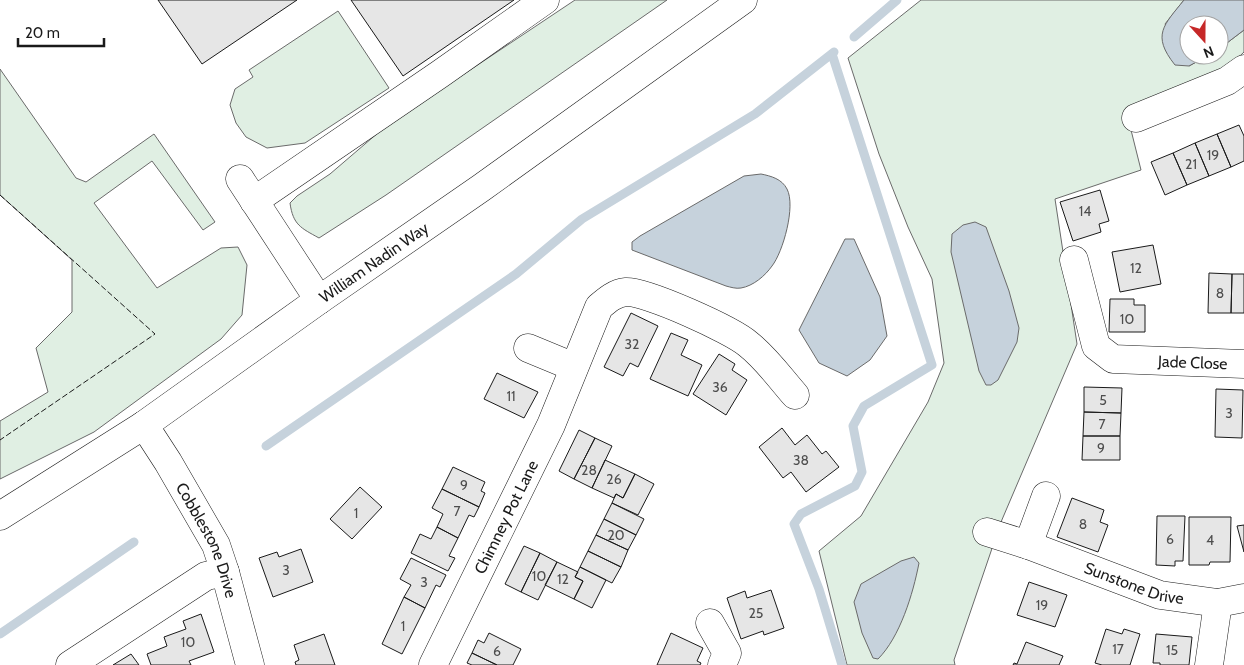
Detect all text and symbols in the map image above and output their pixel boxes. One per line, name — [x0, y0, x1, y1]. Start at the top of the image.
scale bar — [18, 15, 104, 47]
north arrow — [1179, 15, 1229, 65]
text: 20 m — [25, 24, 60, 42]
text: N — [1201, 42, 1217, 62]
house number: 19 — [1207, 146, 1219, 164]
house number: 21 — [1185, 155, 1197, 173]
house number: 14 — [1079, 202, 1091, 220]
street label: William Nadin Way — [316, 218, 432, 307]
house number: 12 — [1130, 259, 1142, 277]
house number: 8 — [1216, 284, 1224, 302]
house number: 10 — [1120, 310, 1134, 328]
house number: 32 — [625, 335, 639, 353]
street label: Jade Close — [1157, 352, 1228, 373]
house number: 36 — [712, 378, 728, 396]
house number: 11 — [506, 387, 516, 405]
house number: 5 — [1099, 391, 1107, 409]
house number: 3 — [1225, 404, 1233, 422]
house number: 7 — [1098, 415, 1106, 433]
house number: 9 — [1097, 439, 1105, 457]
house number: 38 — [793, 451, 809, 469]
street label: Chimney Pot Lane — [470, 457, 542, 577]
house number: 28 — [581, 461, 597, 479]
house number: 26 — [606, 470, 622, 488]
house number: 9 — [460, 476, 468, 494]
street label: Cobblestone Drive — [172, 479, 241, 600]
house number: 7 — [453, 502, 461, 520]
house number: 1 — [354, 504, 358, 522]
house number: 8 — [1079, 515, 1087, 533]
house number: 20 — [607, 526, 625, 544]
house number: 6 — [1166, 530, 1174, 548]
house number: 4 — [1206, 531, 1214, 549]
street label: Sunstone Drive — [1081, 558, 1185, 608]
house number: 3 — [282, 561, 290, 579]
house number: 10 — [532, 567, 546, 585]
house number: 12 — [557, 570, 569, 588]
house number: 3 — [420, 573, 428, 591]
house number: 19 — [1036, 596, 1048, 614]
house number: 25 — [749, 604, 763, 622]
house number: 1 — [401, 617, 405, 635]
house number: 10 — [181, 633, 195, 651]
house number: 17 — [1112, 640, 1124, 658]
house number: 15 — [1166, 641, 1178, 659]
house number: 6 — [493, 642, 501, 660]

